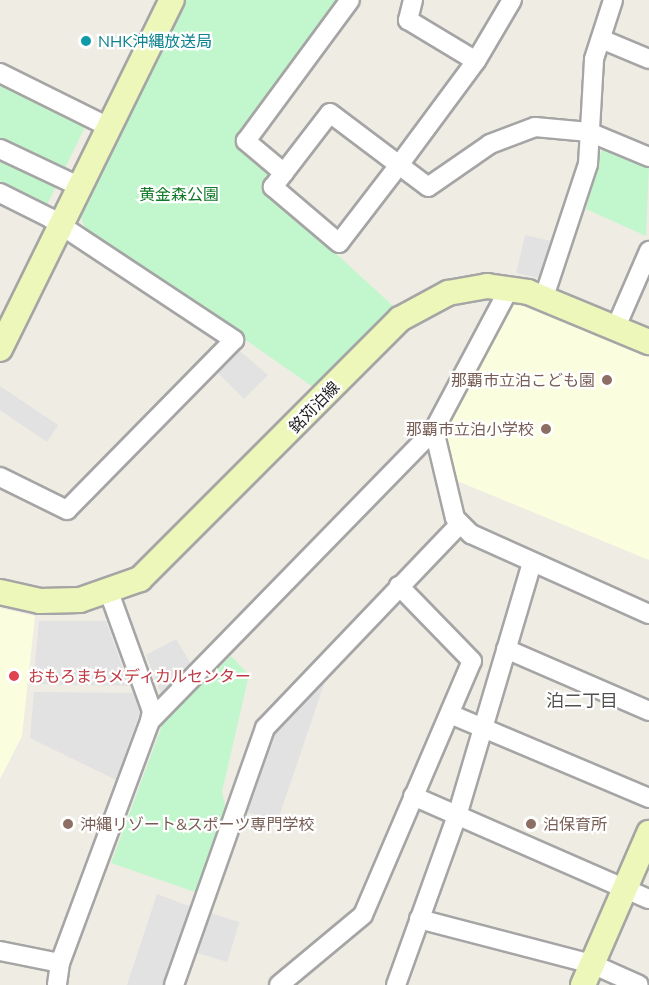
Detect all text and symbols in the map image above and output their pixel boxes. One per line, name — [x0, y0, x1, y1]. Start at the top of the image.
place label: NHK沖縄放送局 — [98, 31, 212, 51]
marker: NHK沖縄放送局 — [79, 34, 93, 48]
park label: 黄金森公園 — [139, 184, 219, 204]
place label: 那覇市立泊こども園 — [451, 370, 595, 390]
marker: 那覇市立泊こども園 — [600, 373, 614, 387]
street label: 銘苅泊線 — [285, 377, 343, 437]
place label: 那覇市立泊小学校 — [406, 419, 534, 439]
marker: 那覇市立泊小学校 — [539, 422, 553, 436]
place label: おもろまちメディカルセンター — [28, 666, 252, 686]
marker: おもろまちメディカルセンター — [5, 667, 23, 685]
district label: 泊二丁目 — [546, 690, 618, 712]
place label: 沖縄リゾート&スポーツ専門学校 — [80, 814, 315, 834]
place label: 泊保育所 — [543, 814, 607, 834]
marker: 沖縄リゾート&スポーツ専門学校 — [61, 817, 75, 831]
marker: 泊保育所 — [524, 817, 538, 831]

